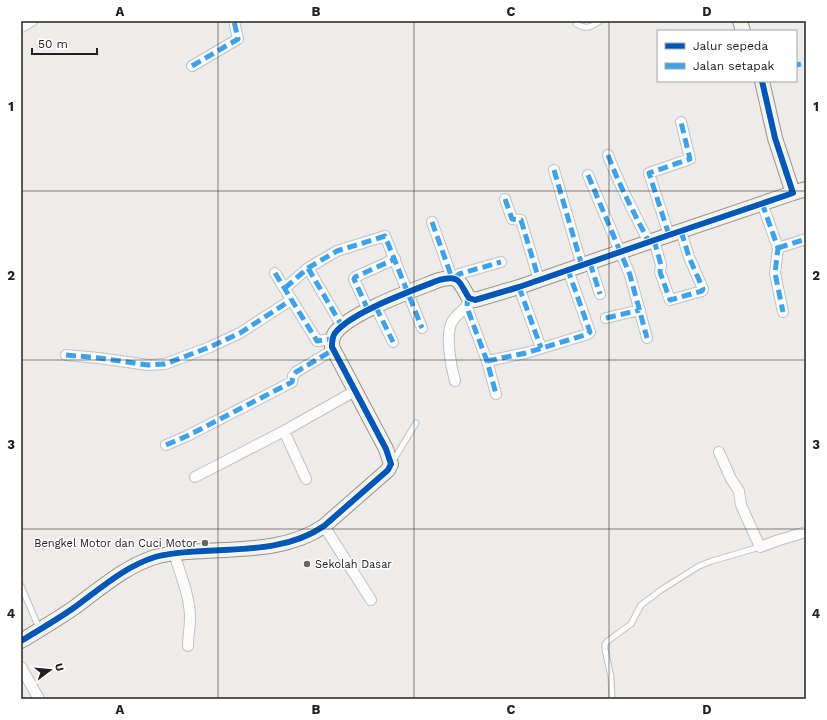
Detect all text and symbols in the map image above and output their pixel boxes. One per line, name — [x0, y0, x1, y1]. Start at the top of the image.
text: A — [116, 4, 125, 19]
text: B — [312, 4, 321, 19]
text: C — [507, 4, 516, 19]
text: D — [702, 4, 712, 19]
scale bar — [32, 30, 97, 56]
legend — [657, 30, 797, 82]
text: 50 m — [38, 37, 68, 51]
text: Jalur sepeda — [693, 39, 768, 53]
text: Jalan setapak — [693, 59, 775, 73]
text: 1 — [8, 99, 14, 114]
text: 1 — [813, 99, 819, 114]
text: 2 — [7, 268, 15, 283]
text: 2 — [812, 268, 820, 283]
text: 3 — [7, 437, 15, 452]
text: 3 — [812, 437, 820, 452]
place label: Bengkel Motor dan Cuci Motor — [34, 537, 198, 550]
marker: Bengkel Motor dan Cuci Motor — [200, 538, 210, 548]
place label: Sekolah Dasar — [315, 558, 392, 571]
marker: Sekolah Dasar — [302, 559, 312, 569]
text: 4 — [7, 606, 16, 621]
text: 4 — [812, 606, 821, 621]
north arrow — [30, 650, 70, 690]
text: U — [52, 662, 67, 673]
text: A — [116, 702, 125, 717]
text: B — [312, 702, 321, 717]
text: C — [507, 702, 516, 717]
text: D — [702, 702, 712, 717]

